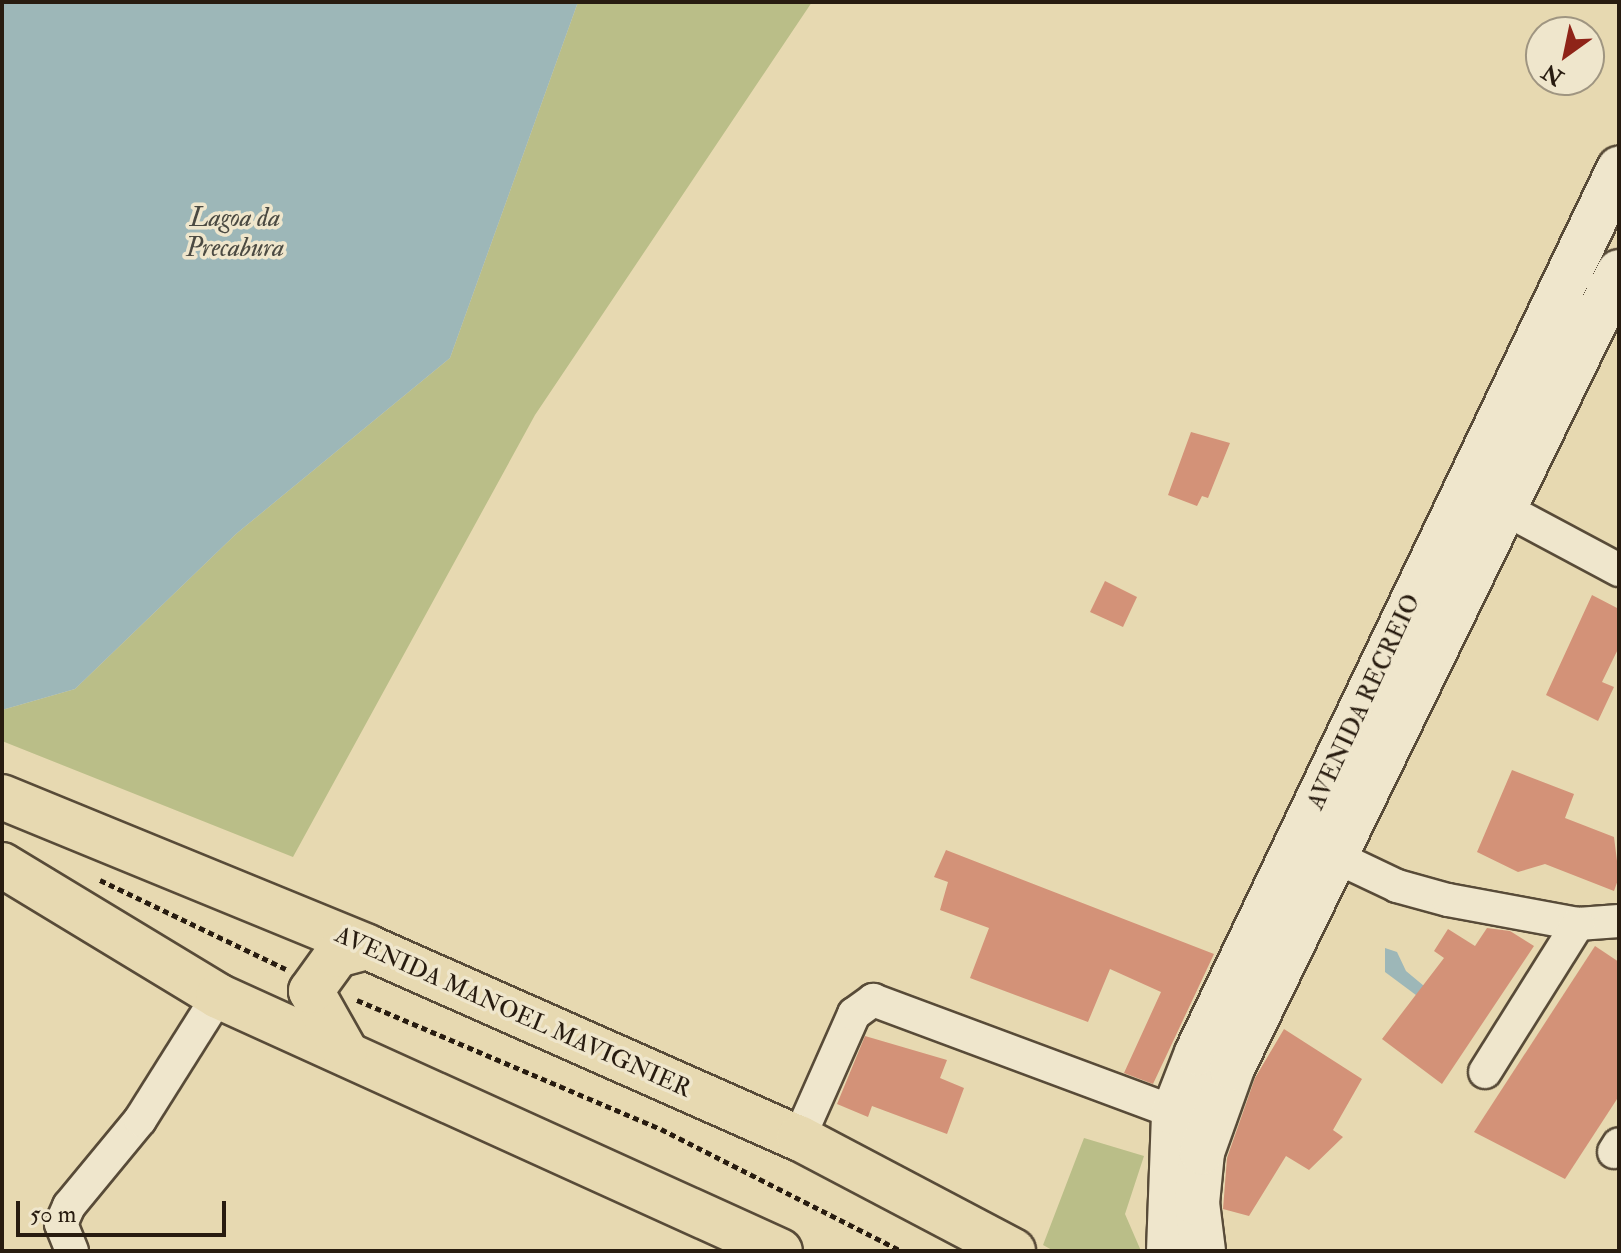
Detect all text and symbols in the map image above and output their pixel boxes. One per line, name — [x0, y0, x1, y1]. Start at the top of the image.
north arrow — [1525, 16, 1605, 96]
text: N — [1537, 57, 1569, 92]
water label: Lagoa da Precabura — [186, 203, 284, 264]
street label: AVENIDA RECREIO — [1301, 590, 1427, 814]
street label: AVENIDA MANOEL MAVIGNIER — [331, 920, 695, 1104]
scale bar — [20, 1185, 230, 1235]
text: 50 m — [30, 1199, 76, 1230]

